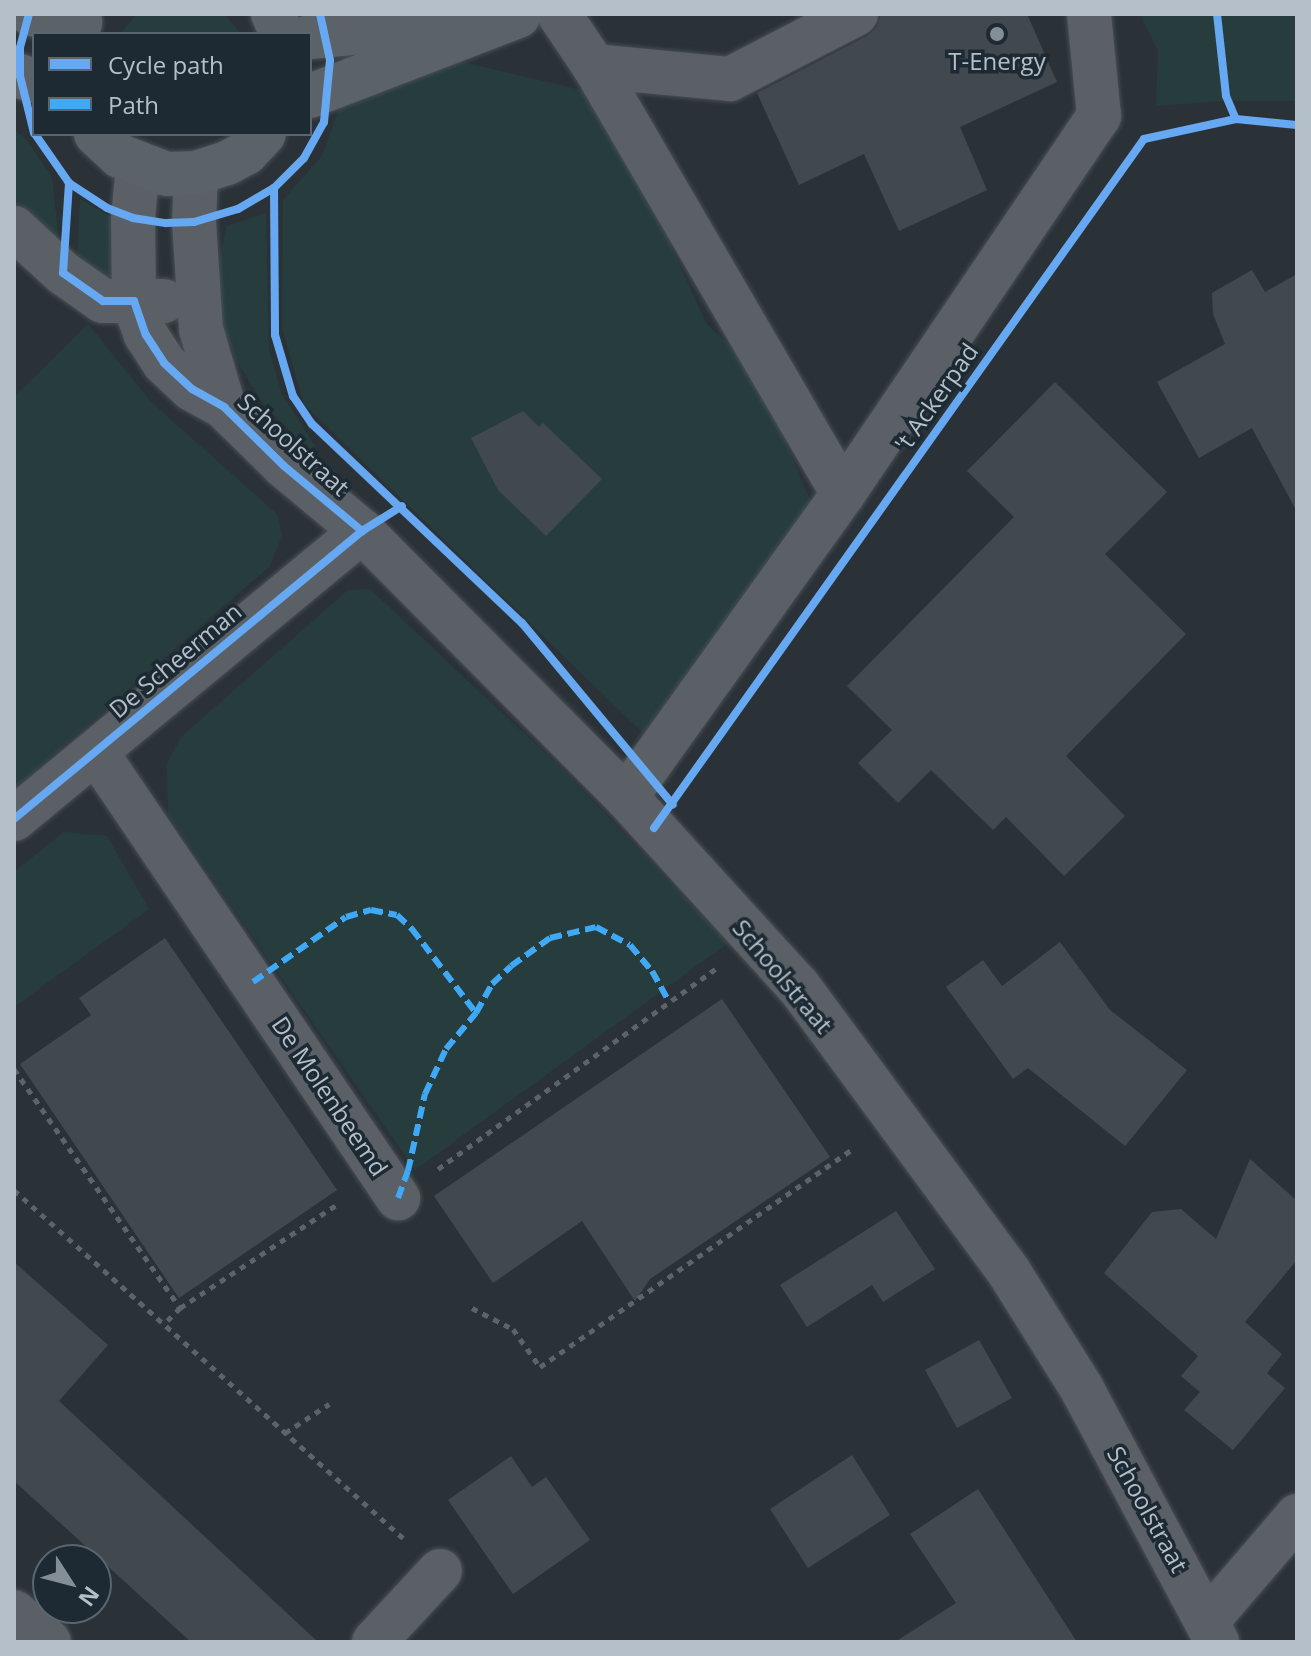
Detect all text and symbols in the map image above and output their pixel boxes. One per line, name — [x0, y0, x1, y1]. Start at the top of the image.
marker: T-Energy — [988, 25, 1006, 43]
legend — [32, 32, 312, 136]
place label: T-Energy — [948, 47, 1046, 75]
text: Cycle path — [108, 48, 224, 81]
text: Path — [108, 88, 159, 121]
street label: 't Ackerpad — [888, 337, 984, 457]
street label: Schoolstraat — [233, 387, 355, 501]
street label: De Scheerman — [103, 596, 247, 724]
street label: Schoolstraat — [727, 913, 839, 1039]
street label: De Molenbeemd — [266, 1011, 394, 1181]
street label: Schoolstraat — [1102, 1441, 1194, 1577]
north arrow — [32, 1544, 112, 1624]
text: N — [72, 1581, 107, 1613]

